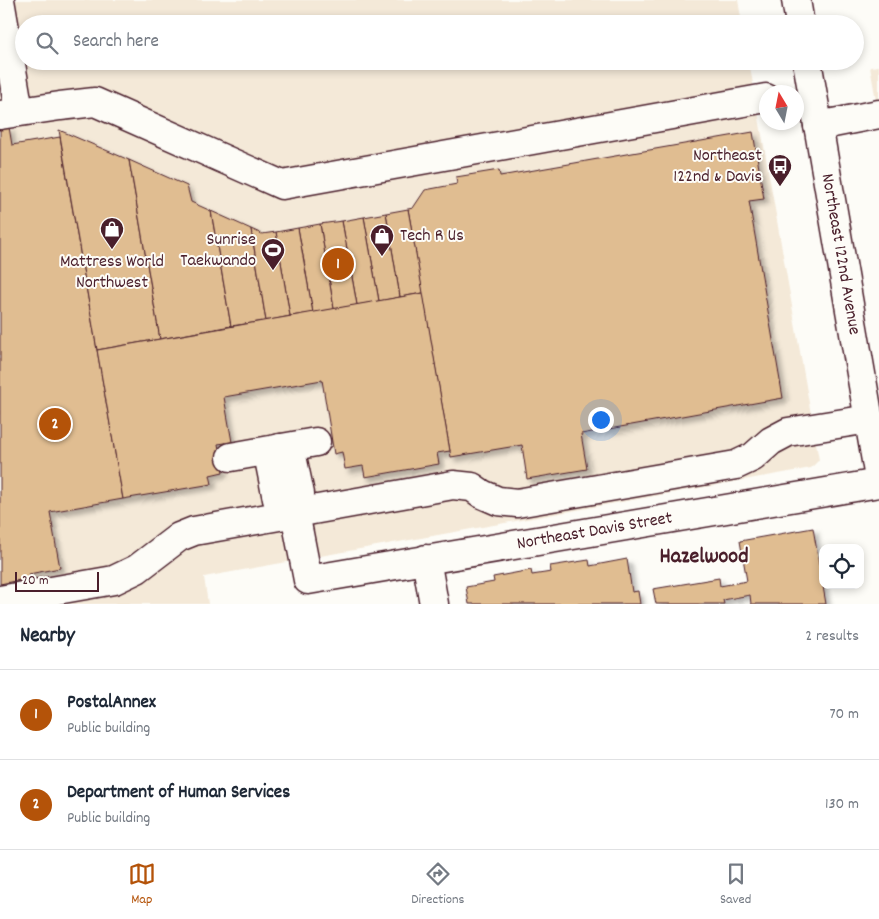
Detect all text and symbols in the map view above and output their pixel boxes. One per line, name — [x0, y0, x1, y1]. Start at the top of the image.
search box — [15, 15, 864, 70]
icon: search — [33, 29, 61, 57]
text: Search here — [73, 29, 159, 56]
north arrow — [759, 85, 804, 130]
place label: Northeast 122nd & Davis — [673, 144, 762, 190]
bus stop icon: Northeast 122nd & Davis — [767, 153, 793, 187]
street label: Northeast 122nd Avenue — [814, 172, 867, 337]
shop icon: Mattress World Northwest — [99, 216, 125, 250]
shop icon: Tech R Us — [369, 223, 395, 257]
place label: Tech R Us — [400, 224, 464, 249]
place label: Sunrise Taekwando — [180, 228, 256, 274]
sports icon: Sunrise Taekwando — [260, 237, 286, 271]
pin: 1 — [322, 245, 354, 283]
place label: Mattress World Northwest — [60, 250, 164, 296]
pin: 2 — [39, 405, 71, 443]
your location — [588, 407, 614, 433]
street label: Northeast Davis Street — [515, 506, 674, 557]
district label: Hazelwood — [660, 542, 748, 573]
map controls — [819, 544, 864, 589]
button: locate — [819, 544, 864, 589]
scale bar — [15, 569, 99, 592]
text: 20 m — [22, 571, 49, 591]
text: Nearby — [20, 622, 75, 652]
text: 2 results — [805, 625, 859, 648]
text: PostalAnnex — [67, 690, 156, 717]
text: 1 — [34, 703, 38, 726]
text: 70 m — [829, 703, 859, 726]
text: Public building — [67, 717, 150, 740]
text: Department of Human Services — [67, 780, 290, 807]
text: 2 — [33, 793, 40, 816]
text: 130 m — [825, 793, 859, 816]
text: Public building — [67, 807, 150, 830]
tab: Map — [128, 860, 156, 910]
tab: Directions — [411, 860, 464, 910]
tab: Saved — [720, 860, 751, 910]

